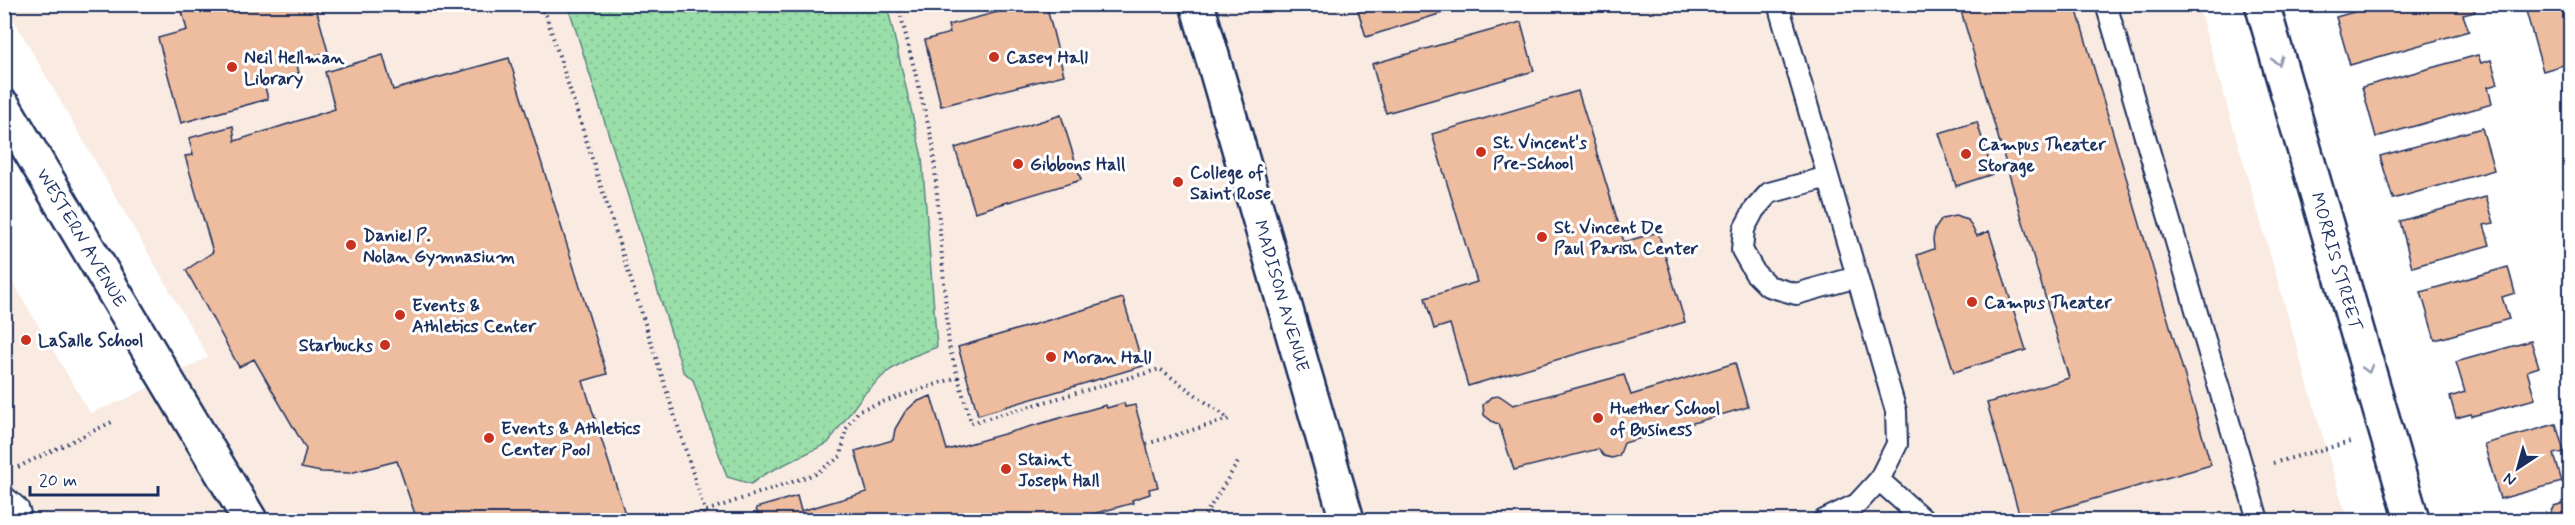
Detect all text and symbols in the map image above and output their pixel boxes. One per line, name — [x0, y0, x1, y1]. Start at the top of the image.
place label: Neil Hellman Library — [244, 46, 345, 91]
place label: Casey Hall — [1006, 46, 1088, 70]
marker: Casey Hall — [987, 50, 1001, 64]
one-way arrow — [2271, 56, 2284, 66]
marker: Neil Hellman Library — [225, 60, 239, 74]
place label: St. Vincent's Pre-School — [1493, 131, 1587, 176]
place label: Campus Theater Storage — [1978, 133, 2106, 178]
marker: St. Vincent's Pre-School — [1474, 145, 1488, 159]
marker: Campus Theater Storage — [1959, 147, 1973, 161]
place label: Gibbons Hall — [1030, 153, 1126, 177]
marker: Gibbons Hall — [1011, 157, 1025, 171]
place label: College of Saint Rose — [1190, 161, 1271, 206]
street label: WESTERN AVENUE — [30, 164, 132, 312]
marker: College of Saint Rose — [1171, 175, 1185, 189]
street label: MORRIS STREET — [2304, 190, 2368, 334]
place label: St. Vincent De Paul Parish Center — [1554, 216, 1699, 261]
street label: MADISON AVENUE — [1247, 218, 1314, 375]
place label: Daniel P. Nolan Gymnasium — [363, 224, 515, 269]
marker: St. Vincent De Paul Parish Center — [1535, 230, 1549, 244]
marker: Daniel P. Nolan Gymnasium — [344, 238, 358, 252]
place label: Campus Theater — [1984, 291, 2112, 315]
place label: Events & Athletics Center — [412, 294, 537, 339]
marker: Campus Theater — [1965, 295, 1979, 309]
marker: Events & Athletics Center — [393, 308, 407, 322]
place label: LaSalle School — [38, 329, 144, 353]
marker: LaSalle School — [19, 333, 33, 347]
place label: Starbucks — [299, 334, 373, 358]
marker: Starbucks — [378, 338, 392, 352]
place label: Moran Hall — [1063, 346, 1152, 370]
marker: Moran Hall — [1044, 350, 1058, 364]
one-way arrow — [2361, 363, 2373, 374]
place label: Huether School of Business — [1610, 397, 1720, 442]
marker: Huether School of Business — [1591, 411, 1605, 425]
place label: Events & Athletics Center Pool — [501, 417, 641, 462]
marker: Events & Athletics Center Pool — [482, 431, 496, 445]
north arrow — [2488, 438, 2548, 498]
place label: Staint Joseph Hall — [1018, 448, 1100, 493]
scale bar — [30, 459, 158, 497]
marker: Staint Joseph Hall — [999, 462, 1013, 476]
text: N — [2500, 467, 2521, 491]
text: 20 m — [39, 469, 77, 493]

